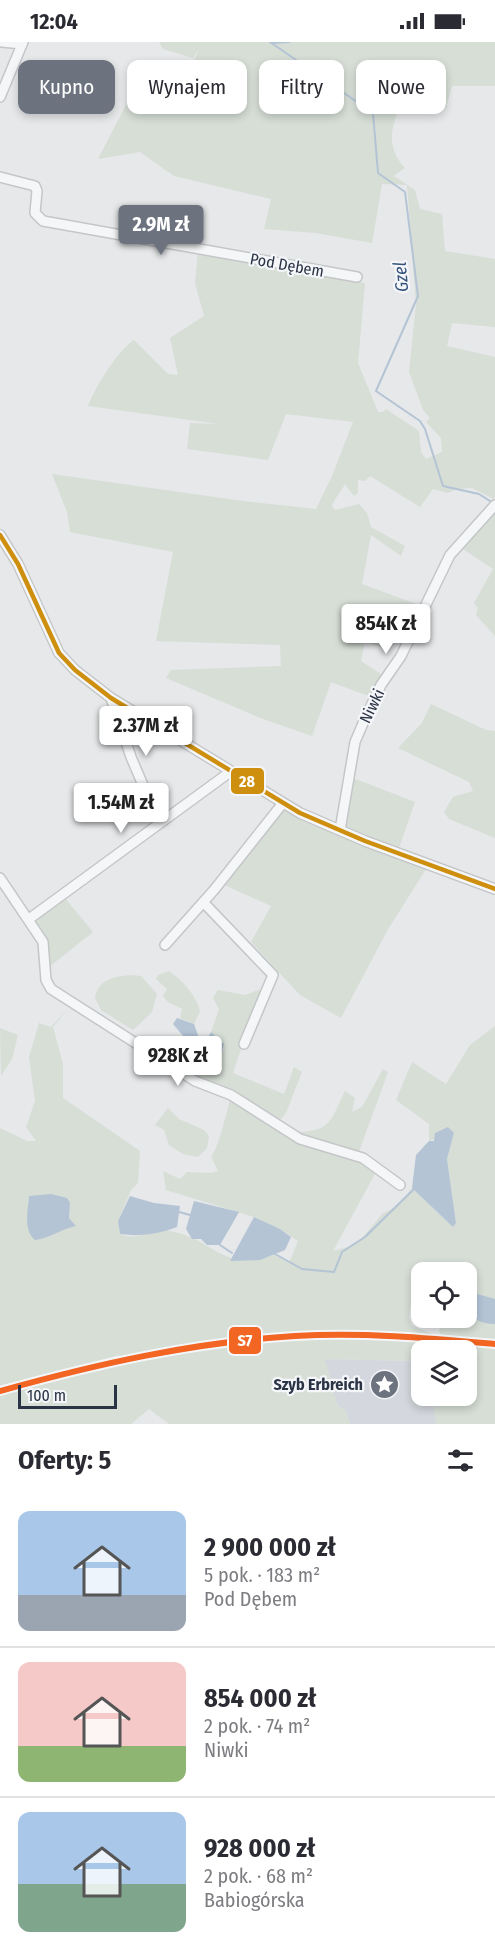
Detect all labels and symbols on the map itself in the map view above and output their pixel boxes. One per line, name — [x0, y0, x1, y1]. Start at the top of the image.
pin: 2.9M zł — [106, 205, 216, 256]
street label: Pod Dębem — [249, 249, 325, 281]
water label: Gzel — [389, 261, 413, 293]
pin: 854K zł — [331, 604, 441, 655]
street label: Niwki — [356, 686, 388, 726]
pin: 2.37M zł — [84, 706, 208, 757]
line badge: 28 — [230, 767, 265, 795]
text: 28 — [238, 772, 255, 791]
pin: 1.54M zł — [59, 783, 183, 834]
pin: 928K zł — [123, 1036, 233, 1087]
line badge: S7 — [228, 1326, 262, 1355]
text: S7 — [238, 1331, 253, 1350]
place icon: Szyb Erbreich — [368, 1368, 400, 1400]
place label: Szyb Erbreich — [274, 1375, 363, 1394]
scale bar — [18, 1382, 117, 1410]

